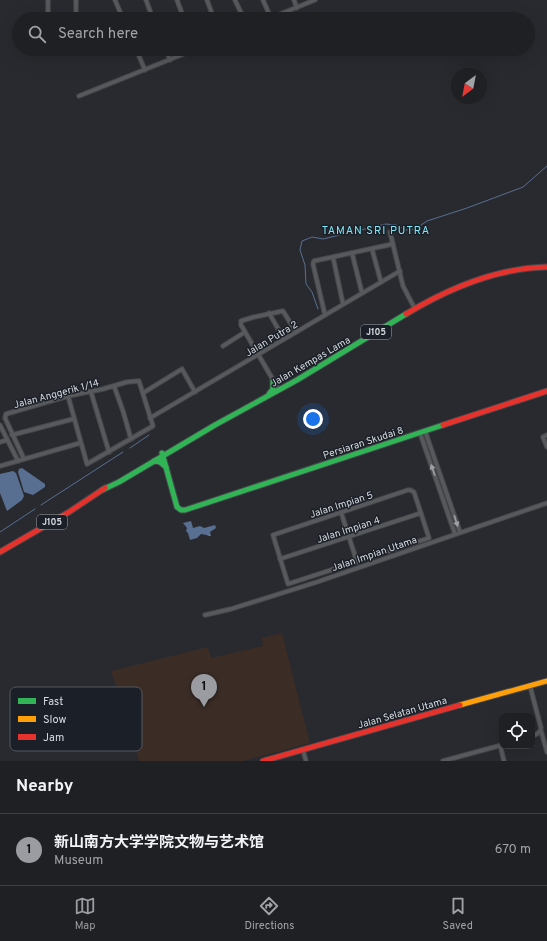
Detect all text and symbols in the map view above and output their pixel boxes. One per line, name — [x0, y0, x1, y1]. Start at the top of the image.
search box — [12, 12, 535, 56]
icon: search — [26, 23, 48, 45]
text: Search here — [58, 25, 138, 44]
north arrow — [451, 68, 487, 104]
district label: TAMAN SRI PUTRA — [322, 224, 430, 238]
street label: Jalan Putra 2 — [243, 318, 301, 360]
road number: J105 — [361, 325, 391, 339]
street label: Jalan Kempas Lama — [269, 334, 353, 390]
street label: Jalan Anggerik 1/14 — [12, 377, 101, 412]
your location — [303, 409, 323, 429]
street label: Persiaran Skudai 8 — [322, 424, 405, 463]
one-way arrow — [430, 464, 436, 476]
street label: Jalan Impian 5 — [308, 489, 375, 522]
street label: Jalan Impian 4 — [315, 514, 382, 547]
road number: J105 — [37, 515, 67, 529]
one-way arrow — [453, 515, 459, 527]
street label: Jalan Impian Utama — [330, 534, 419, 575]
pin: 1 — [191, 674, 217, 707]
legend — [10, 687, 142, 751]
street label: Jalan Selatan Utama — [356, 694, 449, 732]
text: Fast — [43, 695, 63, 709]
text: Slow — [43, 713, 66, 727]
map controls — [499, 713, 535, 749]
button: locate — [499, 713, 535, 749]
text: Jam — [43, 731, 64, 745]
text: Nearby — [16, 776, 73, 798]
text: 新山南方大学学院文物与艺术馆 — [54, 834, 264, 853]
text: 1 — [26, 842, 32, 858]
text: 670 m — [495, 842, 531, 858]
text: Museum — [54, 853, 103, 869]
tab: Map — [74, 895, 96, 933]
tab: Directions — [244, 895, 294, 933]
tab: Saved — [443, 895, 473, 933]

